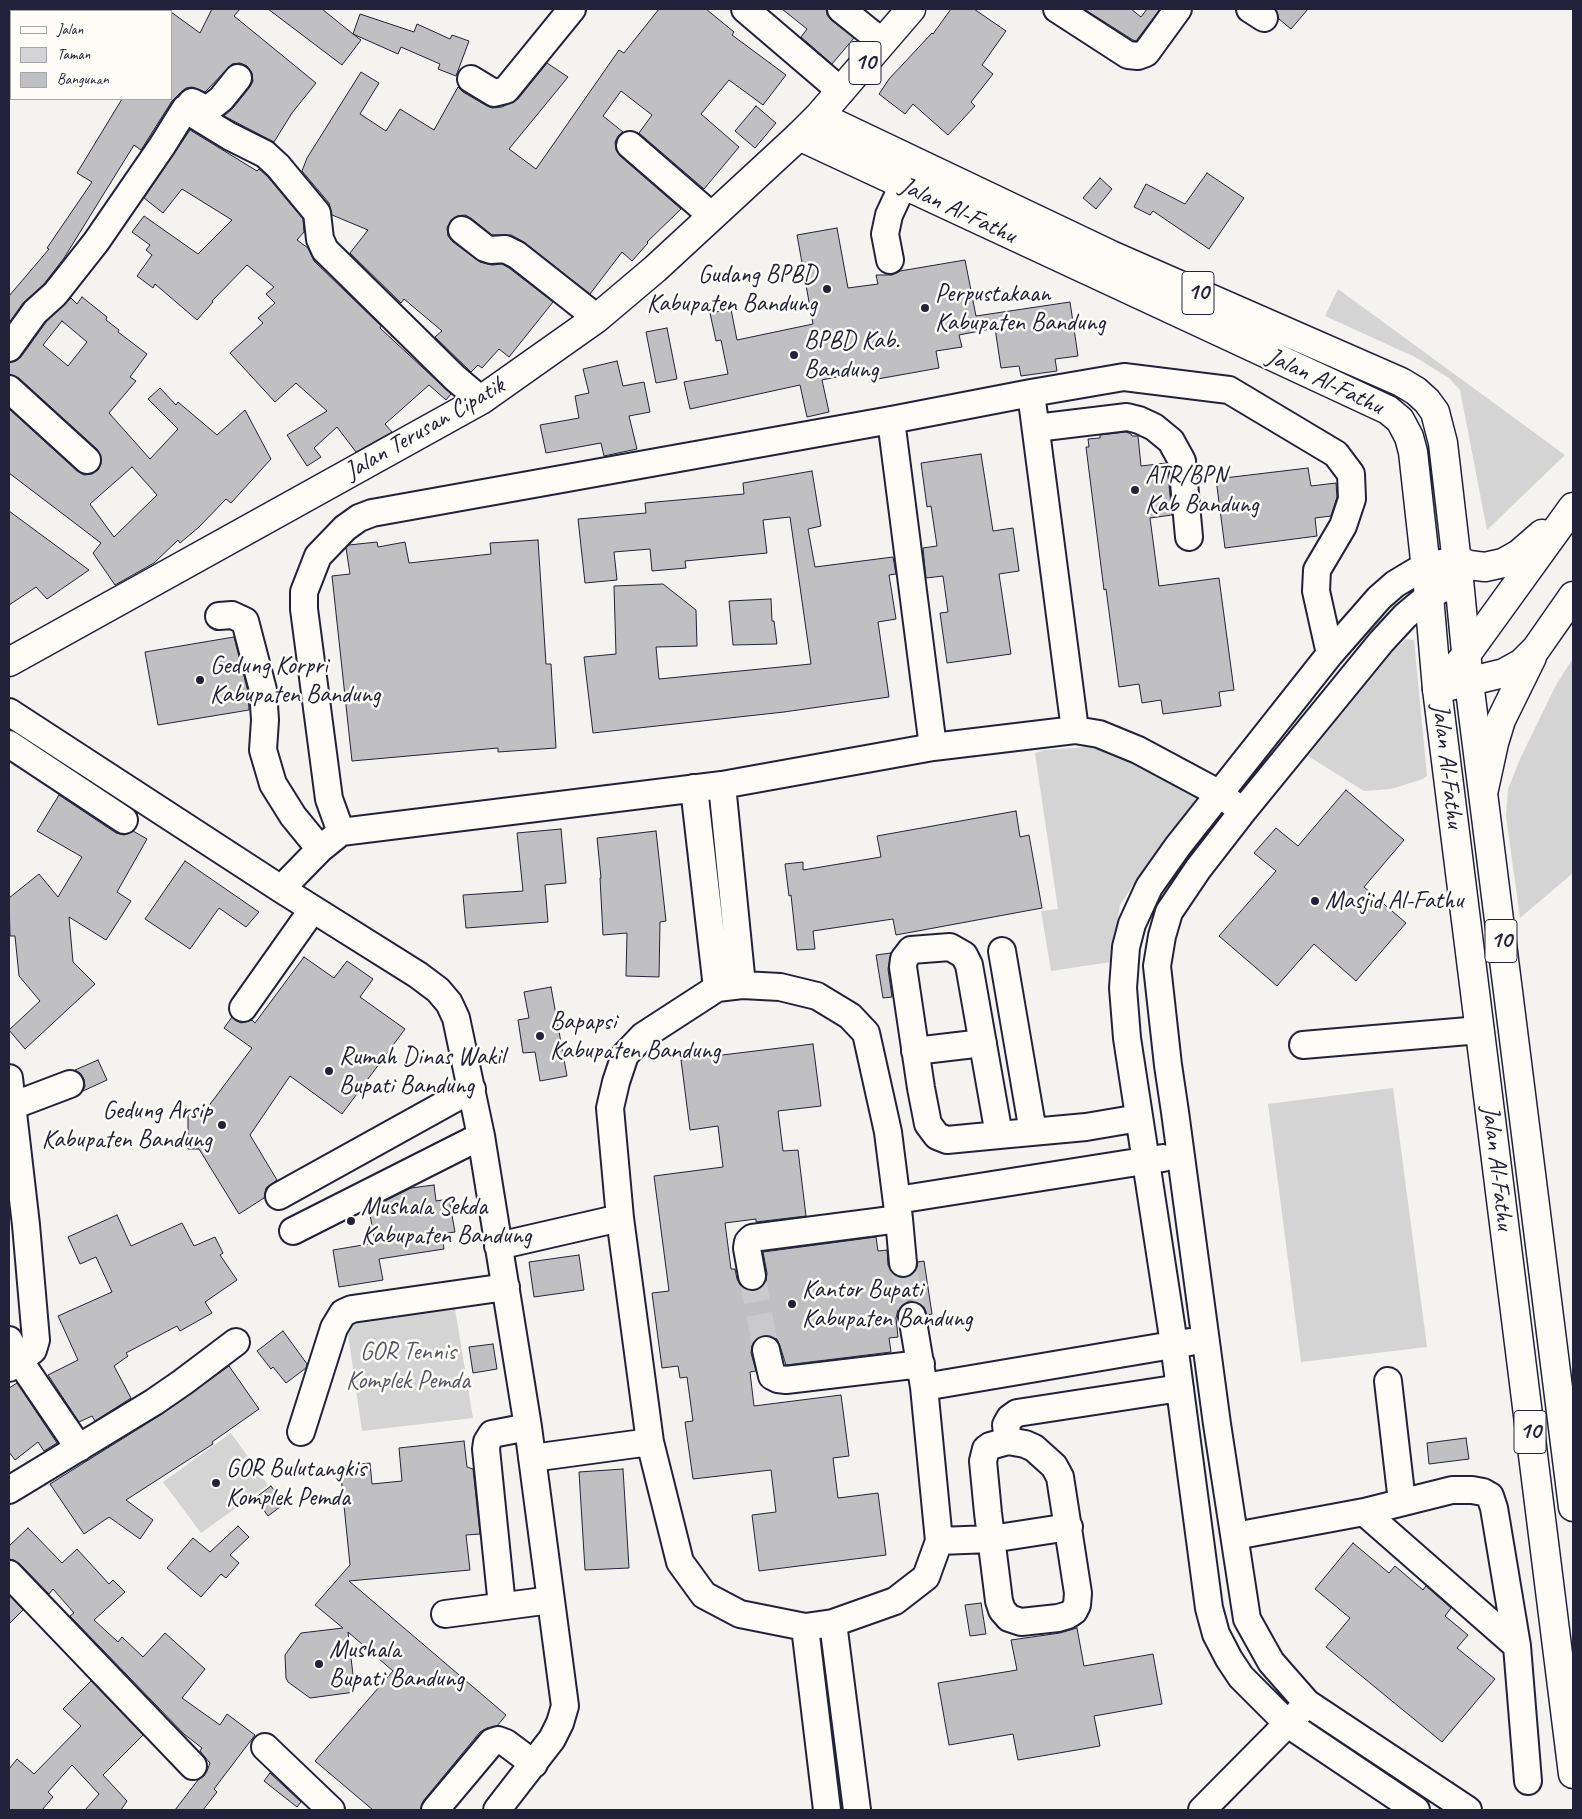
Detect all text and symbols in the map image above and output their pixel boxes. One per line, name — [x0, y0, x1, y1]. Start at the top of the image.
legend — [10, 10, 172, 100]
text: Jalan — [57, 20, 83, 39]
road number: 10 — [849, 42, 881, 84]
text: Taman — [57, 45, 90, 64]
text: Bangunan — [57, 70, 109, 89]
street label: Jalan Al-Fathu — [895, 171, 1021, 251]
place label: Gudang BPBD Kabupaten Bandung — [647, 260, 817, 319]
road number: 10 — [1182, 272, 1214, 314]
place label: Perpustakaan Kabupaten Bandung — [935, 279, 1105, 338]
marker: Gudang BPBD Kabupaten Bandung — [821, 283, 833, 295]
marker: Perpustakaan Kabupaten Bandung — [919, 302, 931, 314]
place label: BPBD Kab. Bandung — [804, 326, 900, 385]
street label: Jalan Al-Fathu — [1262, 342, 1388, 422]
marker: BPBD Kab. Bandung — [788, 349, 800, 361]
street label: Jalan Terusan Cipatik — [340, 371, 510, 487]
place label: ATR/BPN Kab Bandung — [1145, 461, 1259, 520]
marker: ATR/BPN Kab Bandung — [1129, 484, 1141, 496]
place label: Gedung Korpri Kabupaten Bandung — [210, 651, 380, 710]
marker: Gedung Korpri Kabupaten Bandung — [194, 674, 206, 686]
street label: Jalan Al-Fathu — [1424, 702, 1470, 830]
place label: Masjid Al-Fathu — [1325, 886, 1463, 916]
marker: Masjid Al-Fathu — [1309, 895, 1321, 907]
road number: 10 — [1485, 919, 1517, 962]
place label: Bapapsi Kabupaten Bandung — [550, 1007, 720, 1066]
marker: Bapapsi Kabupaten Bandung — [534, 1030, 546, 1042]
place label: Rumah Dinas Wakil Bupati Bandung — [339, 1042, 505, 1101]
marker: Rumah Dinas Wakil Bupati Bandung — [323, 1065, 335, 1077]
place label: Gedung Arsip Kabupaten Bandung — [42, 1096, 212, 1155]
street label: Jalan Al-Fathu — [1474, 1104, 1520, 1232]
marker: Gedung Arsip Kabupaten Bandung — [216, 1119, 228, 1131]
place label: Mushala Sekda Kabupaten Bandung — [361, 1192, 531, 1251]
marker: Mushala Sekda Kabupaten Bandung — [345, 1215, 357, 1227]
place label: Kantor Bupati Kabupaten Bandung — [802, 1275, 972, 1334]
marker: Kantor Bupati Kabupaten Bandung — [786, 1298, 798, 1310]
park label: GOR Tennis Komplek Pemda — [346, 1337, 470, 1396]
road number: 10 — [1514, 1410, 1546, 1454]
place label: GOR Bulutangkis Komplek Pemda — [226, 1454, 366, 1513]
marker: GOR Bulutangkis Komplek Pemda — [210, 1477, 222, 1489]
place label: Mushala Bupati Bandung — [329, 1635, 464, 1694]
marker: Mushala Bupati Bandung — [313, 1658, 325, 1670]

